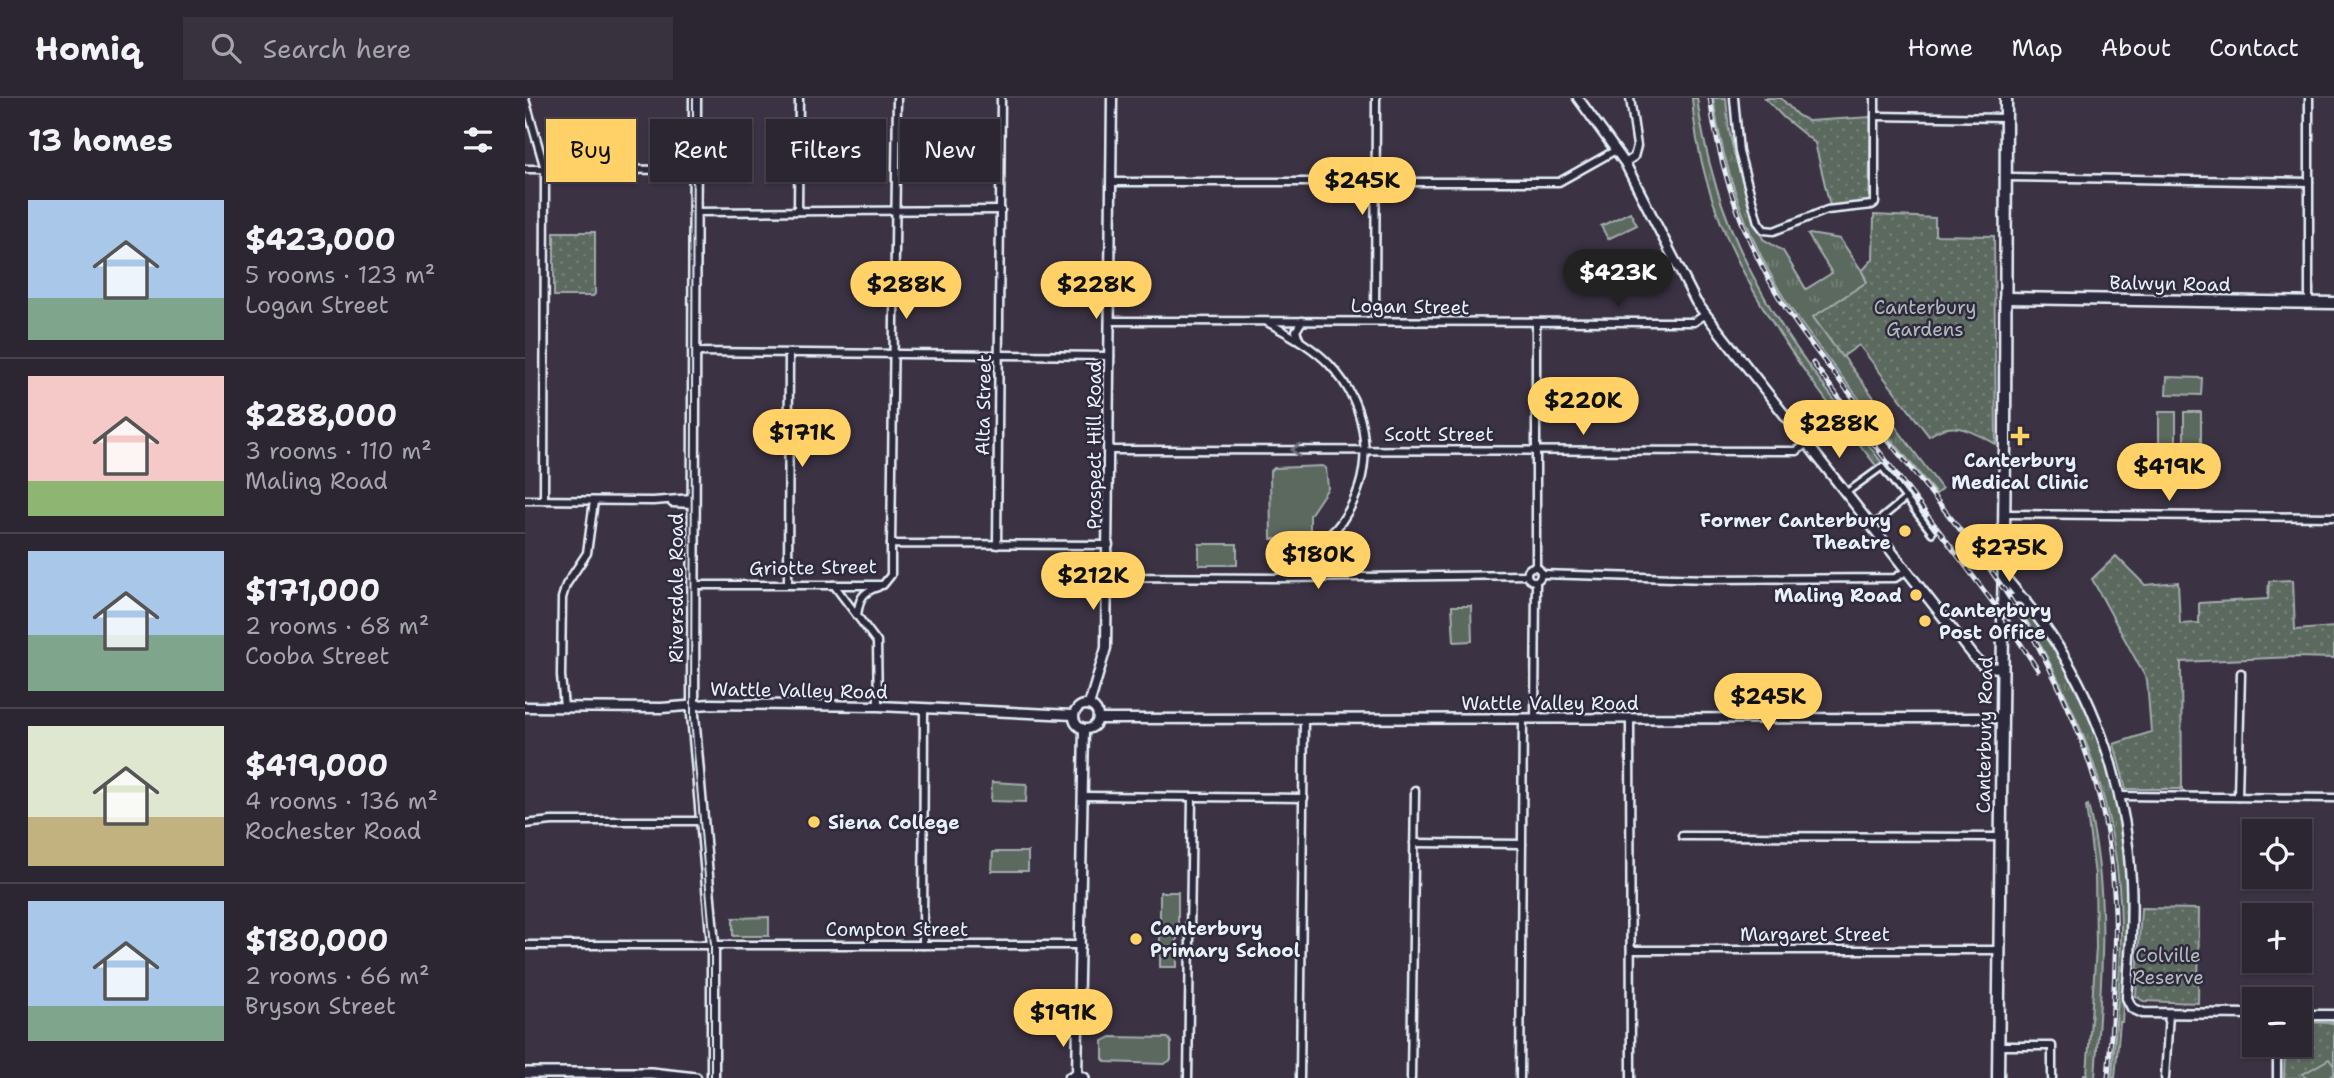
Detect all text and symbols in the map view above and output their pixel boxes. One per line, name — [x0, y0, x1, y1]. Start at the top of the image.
search box — [183, 17, 673, 80]
text: Homiq — [35, 26, 141, 71]
icon: search — [207, 29, 245, 67]
text: Search here — [263, 31, 411, 66]
text: Home — [1907, 32, 1973, 64]
text: Map — [2011, 32, 2063, 64]
text: About — [2101, 32, 2171, 64]
text: Contact — [2209, 32, 2299, 64]
chip: Buy — [546, 119, 636, 182]
chip: Rent — [650, 119, 752, 182]
chip: Filters — [766, 119, 886, 182]
chip: New — [900, 119, 1000, 182]
text: 13 homes — [28, 120, 173, 161]
icon: filters — [459, 121, 497, 159]
pin: $245K — [1313, 158, 1411, 217]
text: $245K — [1324, 165, 1400, 195]
text: $423,000 — [245, 219, 396, 260]
icon: home — [84, 228, 168, 312]
pin: $423K — [1569, 250, 1667, 309]
text: $423K — [1579, 257, 1657, 287]
text: 5 rooms · 123 m² — [245, 260, 435, 290]
pin: $288K — [857, 262, 955, 321]
pin: $228K — [1047, 262, 1145, 321]
text: $288K — [866, 269, 946, 299]
text: $228K — [1057, 269, 1135, 299]
street label: Balwyn Road — [2109, 270, 2231, 297]
text: Logan Street — [245, 290, 389, 320]
street label: Logan Street — [1350, 293, 1470, 320]
park label: Canterbury Gardens — [1874, 295, 1976, 342]
street label: Alta Street — [970, 354, 997, 456]
street label: Prospect Hill Road — [1082, 361, 1107, 529]
pin: $220K — [1534, 378, 1632, 437]
text: $220K — [1544, 385, 1622, 415]
text: $288,000 — [245, 395, 397, 436]
pin: $288K — [1790, 400, 1888, 460]
icon: home — [84, 404, 168, 488]
text: $288K — [1799, 408, 1879, 438]
pin: $171K — [753, 410, 851, 469]
text: $171K — [769, 417, 835, 447]
street label: Scott Street — [1384, 422, 1494, 447]
marker: Canterbury Medical Clinic — [2010, 426, 2030, 446]
text: 3 rooms · 110 m² — [245, 436, 432, 466]
one-way arrow — [1291, 442, 1301, 458]
pin: $419K — [2120, 444, 2218, 503]
place label: Canterbury Medical Clinic — [1951, 448, 2089, 495]
text: $419K — [2133, 451, 2205, 481]
text: Maling Road — [245, 466, 388, 496]
place label: Former Canterbury Theatre — [1700, 508, 1891, 555]
street label: Riversdale Road — [664, 513, 689, 663]
marker: Former Canterbury Theatre — [1897, 523, 1913, 539]
pin: $275K — [1960, 524, 2058, 584]
pin: $180K — [1269, 532, 1367, 591]
text: $275K — [1971, 532, 2047, 562]
text: $180K — [1281, 539, 1355, 569]
pin: $212K — [1044, 552, 1142, 612]
street label: Griotte Street — [749, 554, 877, 581]
text: $212K — [1057, 560, 1129, 590]
text: $171,000 — [245, 570, 380, 611]
icon: home — [84, 579, 168, 663]
place label: Maling Road — [1774, 583, 1902, 608]
marker: Maling Road — [1908, 587, 1924, 603]
place label: Canterbury Post Office — [1939, 598, 2052, 645]
text: 2 rooms · 68 m² — [245, 611, 429, 641]
marker: Canterbury Post Office — [1917, 613, 1933, 629]
text: Cooba Street — [245, 641, 390, 671]
street label: Canterbury Road — [1971, 656, 1998, 814]
pin: $245K — [1719, 674, 1817, 733]
street label: Wattle Valley Road — [710, 676, 888, 705]
text: $245K — [1730, 681, 1806, 711]
street label: Wattle Valley Road — [1461, 691, 1639, 716]
text: $419,000 — [245, 745, 388, 786]
icon: home — [84, 754, 168, 838]
text: 4 rooms · 136 m² — [245, 786, 438, 816]
place label: Siena College — [828, 810, 960, 835]
marker: Siena College — [806, 814, 822, 830]
text: Rochester Road — [245, 816, 421, 846]
map controls — [2242, 819, 2312, 1057]
button: locate — [2242, 819, 2312, 889]
button: + — [2242, 903, 2312, 973]
place label: Canterbury Primary School — [1150, 916, 1301, 963]
street label: Compton Street — [826, 917, 968, 942]
text: $180,000 — [245, 920, 388, 961]
street label: Margaret Street — [1740, 922, 1890, 947]
icon: home — [84, 929, 168, 1013]
marker: Canterbury Primary School — [1128, 931, 1144, 947]
park label: Colville Reserve — [2132, 943, 2204, 990]
text: 2 rooms · 66 m² — [245, 961, 430, 991]
button: − — [2242, 987, 2312, 1057]
pin: $191K — [1014, 990, 1112, 1049]
text: Bryson Street — [245, 991, 396, 1021]
text: $191K — [1030, 997, 1096, 1027]

